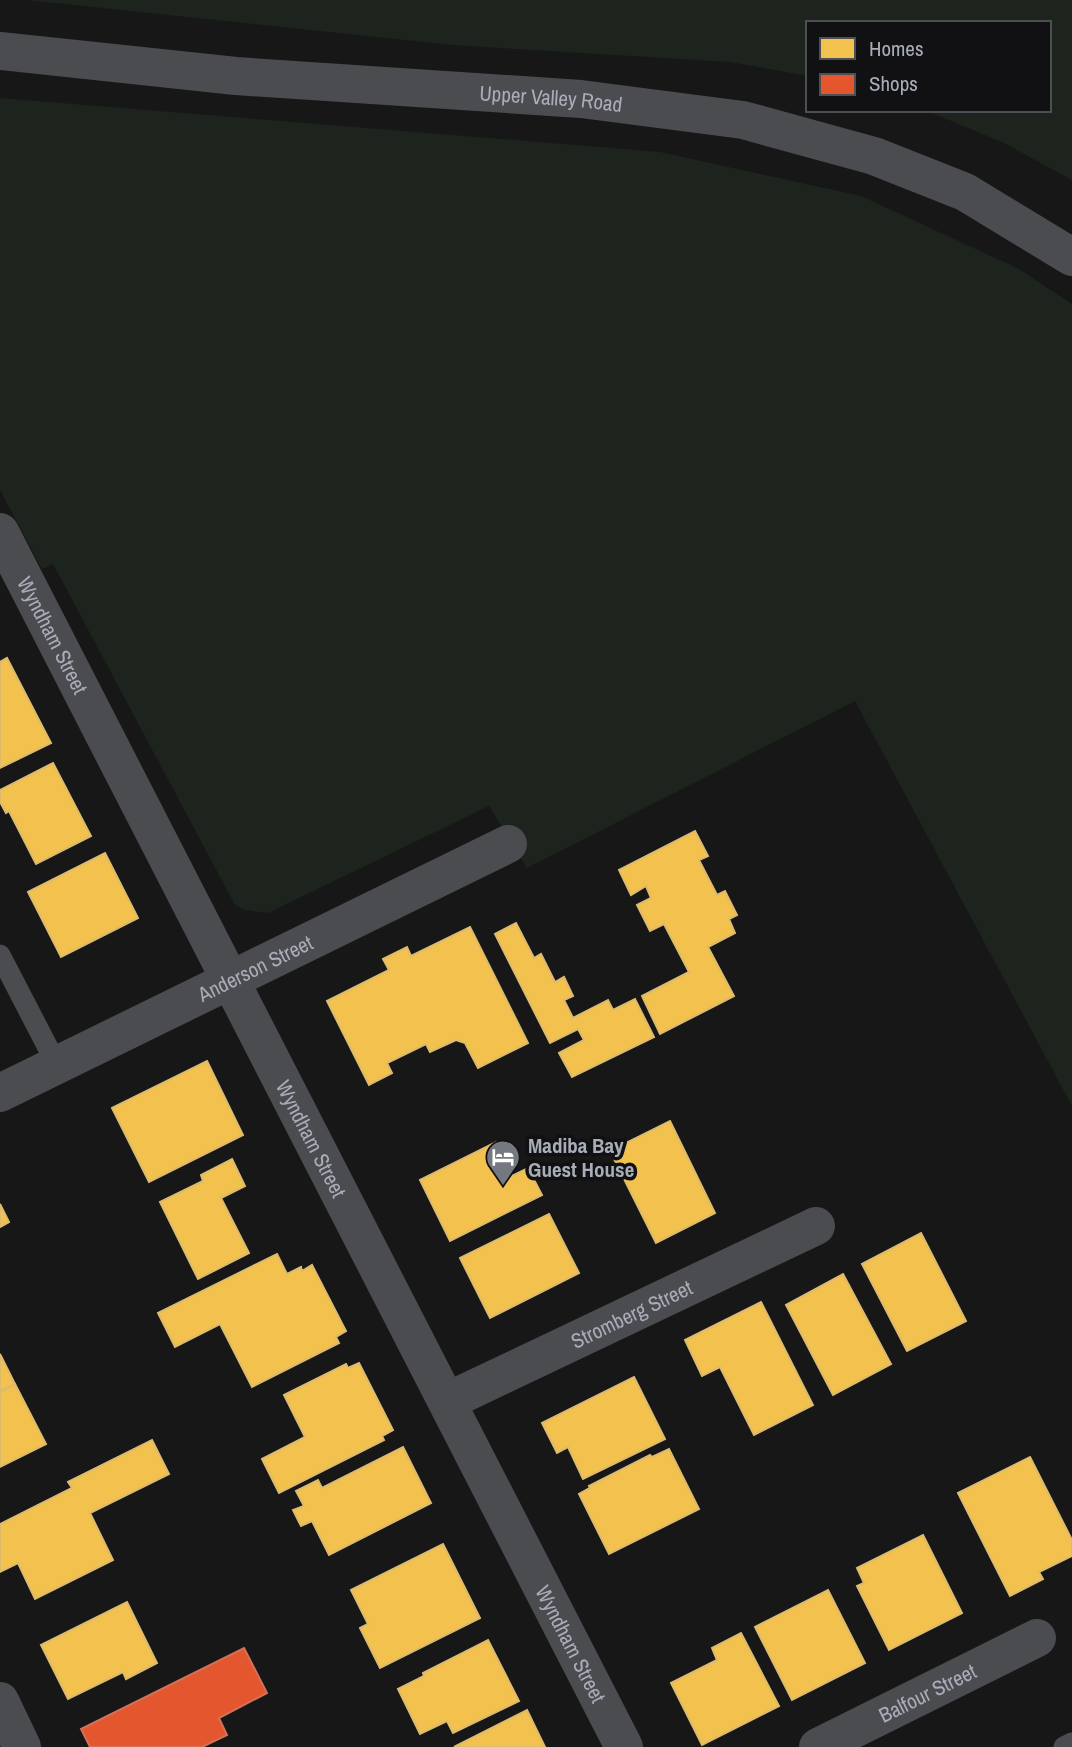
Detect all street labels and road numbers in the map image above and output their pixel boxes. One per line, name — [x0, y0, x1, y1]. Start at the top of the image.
street label: Upper Valley Road — [479, 78, 624, 119]
street label: Wyndham Street — [11, 572, 95, 699]
street label: Anderson Street — [192, 927, 317, 1009]
street label: Wyndham Street — [269, 1075, 354, 1202]
street label: Stromberg Street — [566, 1272, 697, 1355]
street label: Wyndham Street — [529, 1580, 613, 1708]
street label: Balfour Street — [874, 1656, 981, 1729]

